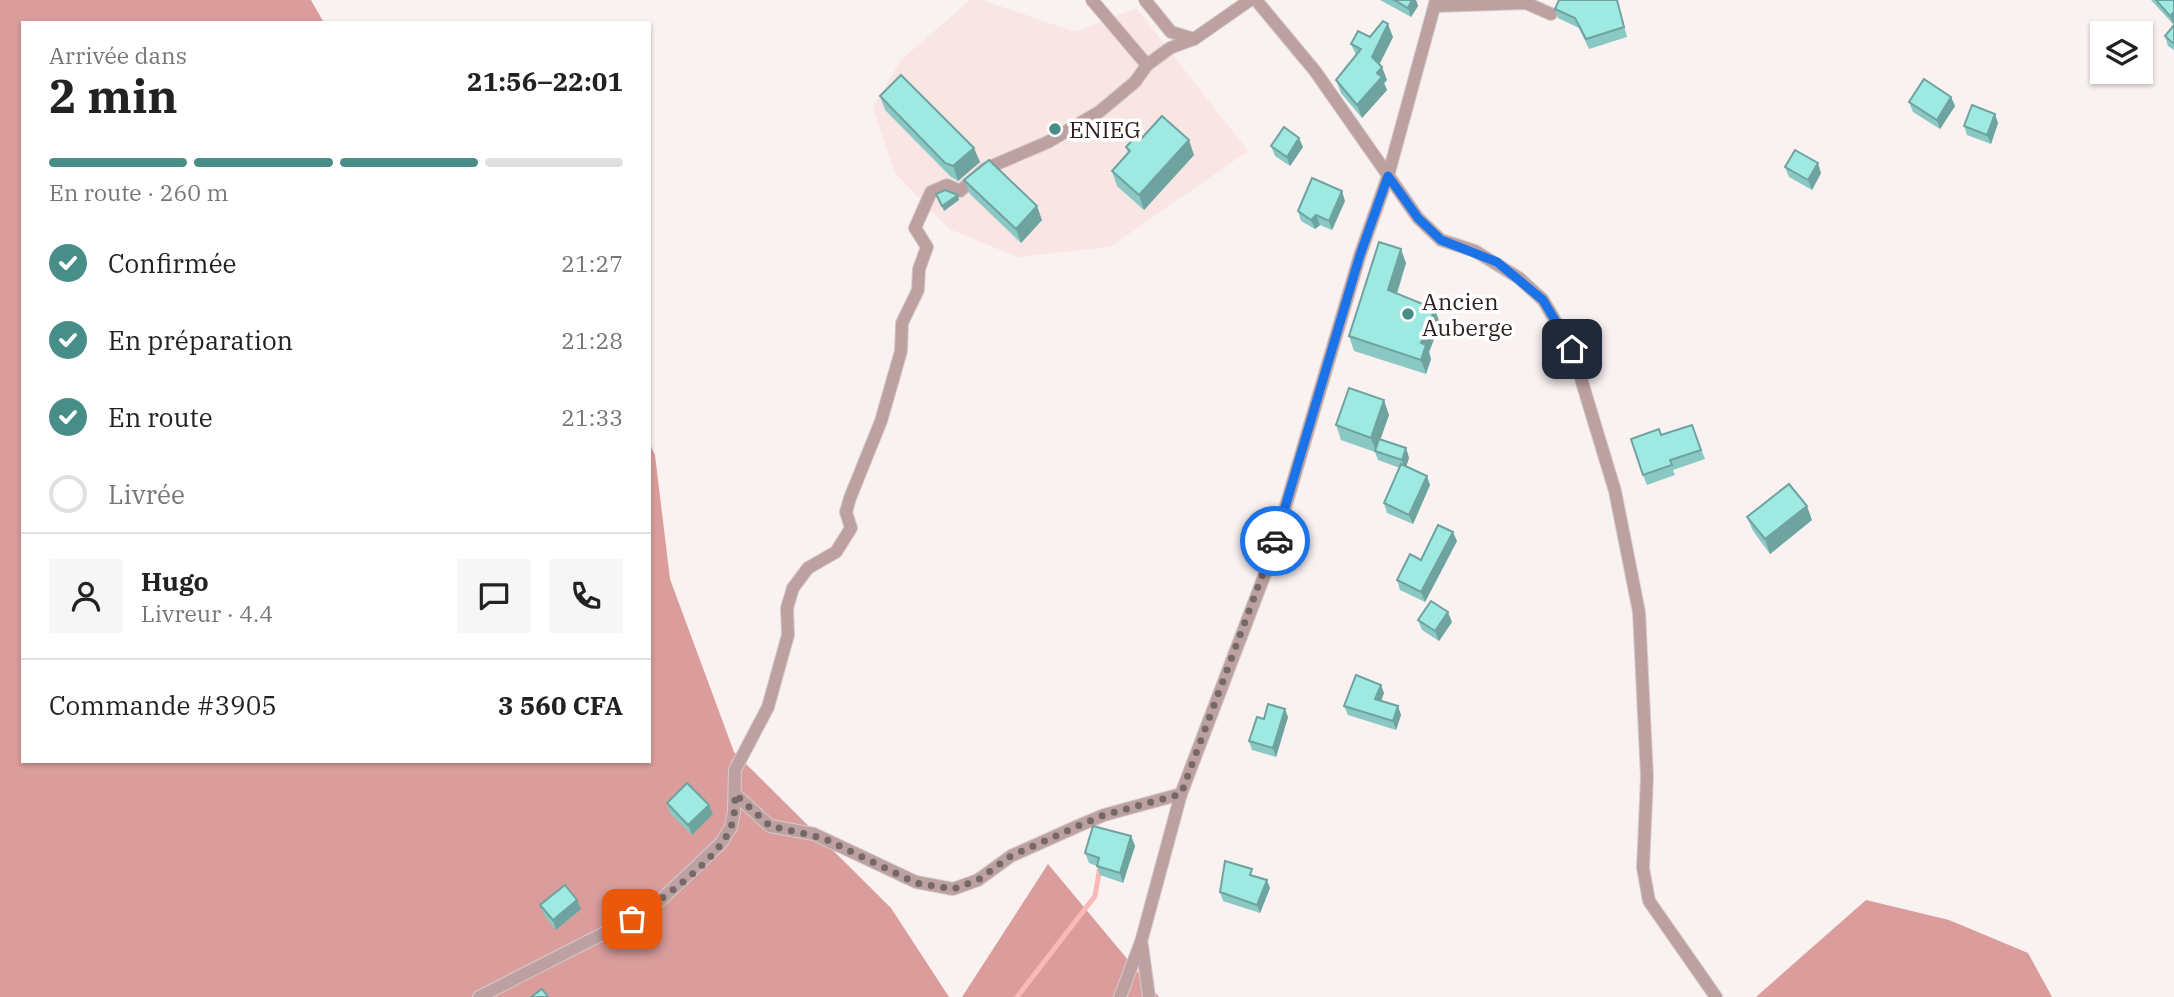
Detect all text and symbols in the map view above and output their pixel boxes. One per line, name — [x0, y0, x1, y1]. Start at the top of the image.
map controls — [2090, 21, 2153, 84]
button: layers — [2090, 21, 2153, 84]
text: Arrivée dans — [49, 40, 187, 70]
text: 21:56–22:01 — [467, 64, 623, 98]
text: 2 min — [49, 66, 178, 126]
place label: ENIEG — [1069, 114, 1141, 144]
marker: ENIEG — [1047, 121, 1063, 137]
text: En route · 260 m — [49, 177, 228, 207]
icon: check — [49, 244, 87, 282]
text: Confirmée — [108, 246, 237, 280]
text: 21:27 — [561, 248, 623, 278]
place label: Ancien Auberge — [1422, 286, 1513, 342]
marker: Ancien Auberge — [1400, 306, 1416, 322]
pin — [1542, 319, 1602, 379]
icon: check — [49, 321, 87, 359]
text: En préparation — [108, 323, 293, 357]
text: 21:28 — [561, 325, 623, 355]
icon: home — [1553, 330, 1591, 368]
icon: check — [49, 398, 87, 436]
text: En route — [108, 400, 213, 434]
text: 21:33 — [561, 402, 623, 432]
text: Livrée — [108, 477, 185, 511]
courier — [1240, 506, 1310, 576]
icon: car — [1256, 522, 1294, 560]
button: person — [49, 559, 123, 633]
button: chat — [457, 559, 531, 633]
button: phone — [549, 559, 623, 633]
text: Hugo — [141, 564, 209, 598]
text: Livreur · 4.4 — [141, 598, 273, 628]
text: Commande #3905 — [49, 688, 277, 722]
text: 3 560 CFA — [498, 688, 623, 722]
pin — [602, 889, 662, 949]
icon: bag — [613, 900, 651, 938]

